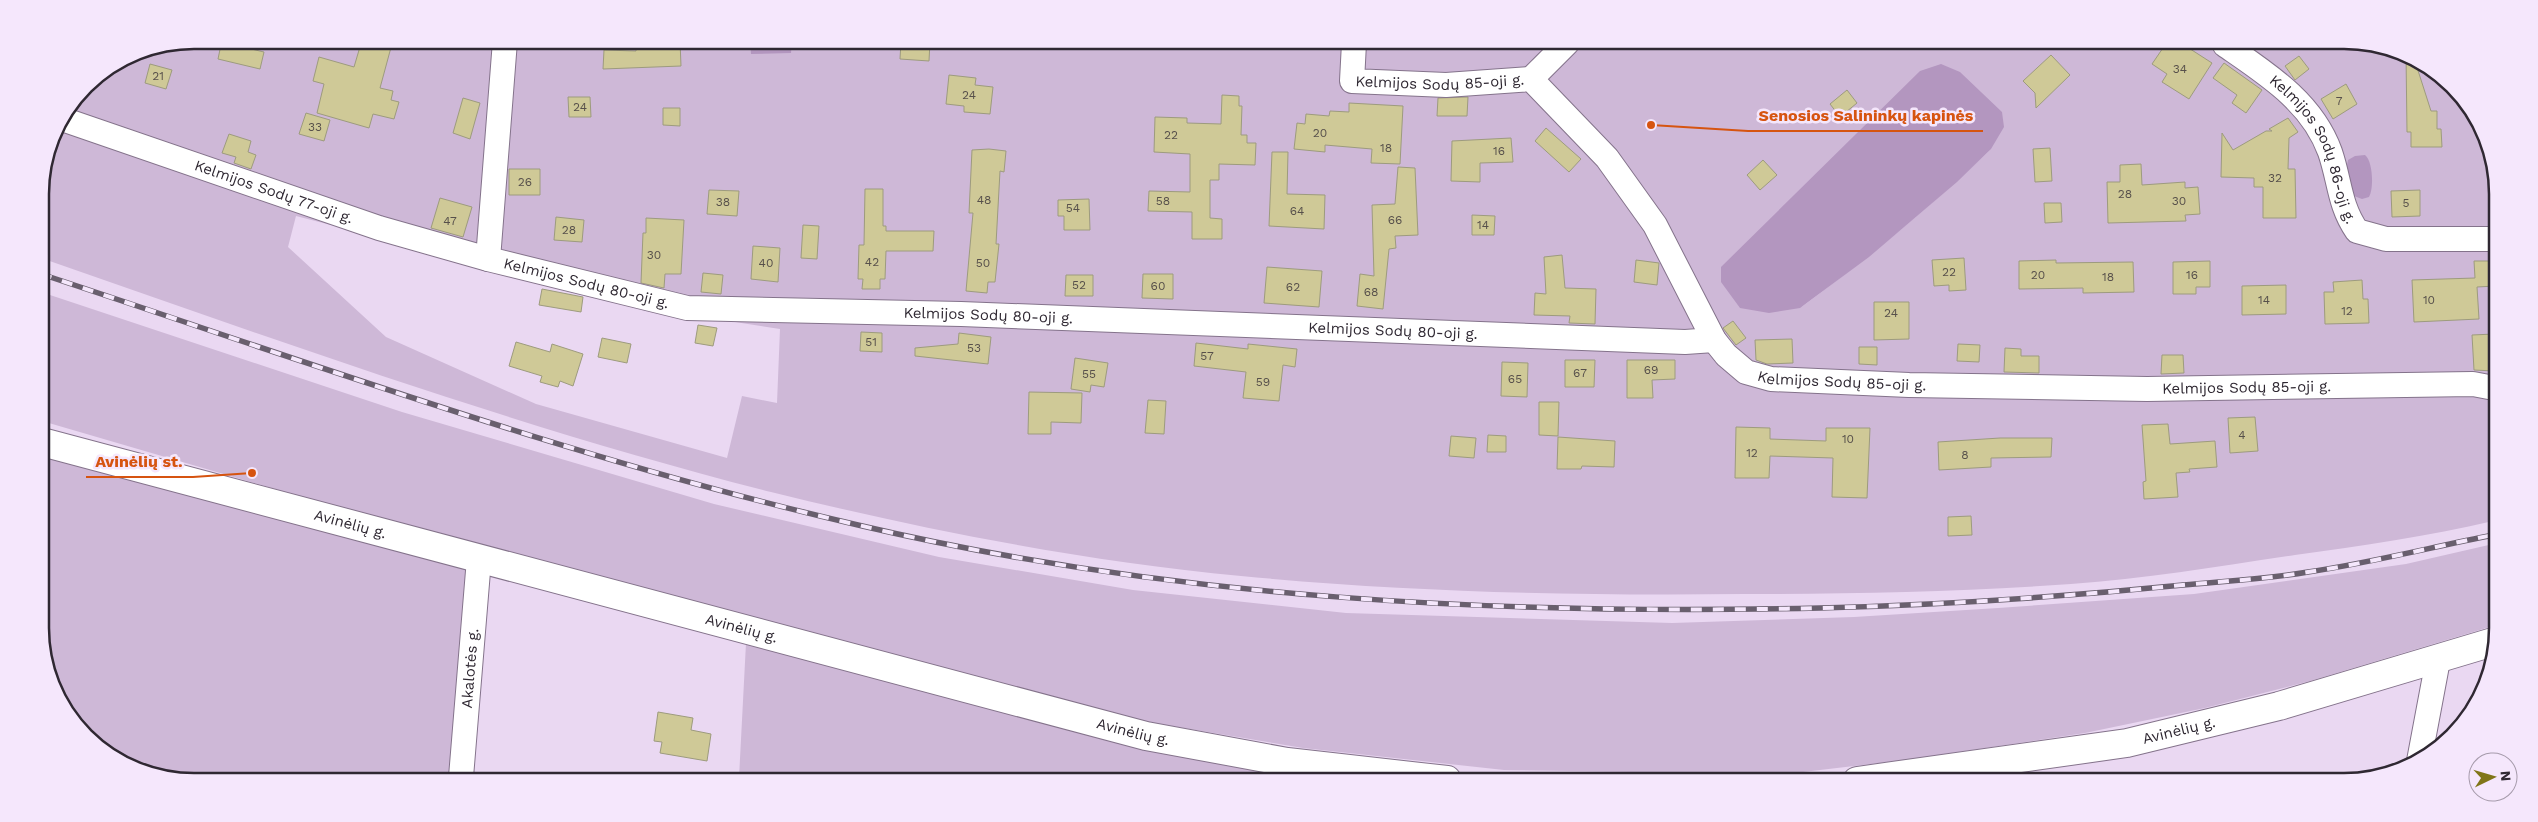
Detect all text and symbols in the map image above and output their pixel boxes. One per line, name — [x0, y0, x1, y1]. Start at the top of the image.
house number: 34 — [2173, 62, 2187, 76]
house number: 21 — [152, 69, 164, 83]
street label: Kelmijos Sodų 85-oji g. — [1355, 71, 1525, 94]
street label: Kelmijos Sodų 86-oji g. — [2266, 71, 2360, 227]
house number: 24 — [962, 88, 976, 102]
house number: 7 — [2336, 94, 2343, 108]
house number: 24 — [573, 100, 587, 114]
callout: Senosios Salininkų kapinės — [1748, 100, 1983, 131]
text: Senosios Salininkų kapinės — [1759, 106, 1974, 125]
house number: 33 — [308, 120, 322, 134]
house number: 20 — [1313, 126, 1327, 140]
house number: 22 — [1164, 128, 1178, 142]
house number: 18 — [1380, 141, 1392, 155]
house number: 16 — [1493, 144, 1505, 158]
street label: Kelmijos Sodų 77-oji g. — [192, 156, 355, 227]
house number: 32 — [2268, 171, 2282, 185]
house number: 26 — [518, 175, 532, 189]
house number: 28 — [2118, 187, 2132, 201]
house number: 48 — [977, 193, 991, 207]
house number: 58 — [1156, 194, 1170, 208]
house number: 30 — [2172, 194, 2186, 208]
house number: 38 — [716, 195, 730, 209]
house number: 5 — [2403, 196, 2410, 210]
house number: 54 — [1066, 201, 1080, 215]
house number: 64 — [1290, 204, 1304, 218]
house number: 66 — [1388, 213, 1402, 227]
house number: 47 — [443, 214, 457, 228]
house number: 14 — [1477, 218, 1489, 232]
house number: 28 — [562, 223, 576, 237]
house number: 30 — [647, 248, 661, 262]
street label: Kelmijos Sodų 80-oji g. — [502, 254, 671, 312]
house number: 42 — [865, 255, 879, 269]
house number: 40 — [759, 256, 773, 270]
house number: 50 — [976, 256, 990, 270]
house number: 22 — [1942, 265, 1956, 279]
house number: 20 — [2031, 268, 2045, 282]
house number: 16 — [2186, 268, 2198, 282]
house number: 18 — [2102, 270, 2114, 284]
house number: 52 — [1072, 278, 1086, 292]
house number: 60 — [1151, 279, 1165, 293]
house number: 62 — [1286, 280, 1300, 294]
house number: 68 — [1364, 285, 1378, 299]
house number: 14 — [2258, 293, 2270, 307]
house number: 10 — [2423, 293, 2435, 307]
street label: Kelmijos Sodų 80-oji g. — [903, 304, 1073, 327]
house number: 12 — [2341, 304, 2353, 318]
house number: 24 — [1884, 306, 1898, 320]
street label: Kelmijos Sodų 80-oji g. — [1308, 318, 1478, 343]
house number: 51 — [865, 335, 877, 349]
house number: 53 — [967, 341, 981, 355]
house number: 57 — [1200, 349, 1214, 363]
house number: 69 — [1644, 363, 1658, 377]
house number: 67 — [1573, 366, 1587, 380]
house number: 55 — [1082, 367, 1096, 381]
street label: Kelmijos Sodų 85-oji g. — [1756, 367, 1926, 394]
house number: 65 — [1508, 372, 1522, 386]
house number: 59 — [1256, 375, 1270, 389]
street label: Kelmijos Sodų 85-oji g. — [2162, 377, 2331, 398]
house number: 4 — [2238, 428, 2246, 442]
house number: 10 — [1842, 432, 1854, 446]
callout: Avinėlių st. — [86, 446, 193, 477]
house number: 12 — [1746, 446, 1758, 460]
house number: 8 — [1961, 448, 1969, 462]
text: Avinėlių st. — [95, 452, 183, 471]
street label: Avinėlių g. — [312, 506, 388, 542]
street label: Avinėlių g. — [703, 610, 780, 647]
street label: Akalotės g. — [458, 628, 482, 709]
street label: Avinėlių g. — [2141, 713, 2217, 748]
street label: Avinėlių g. — [1095, 714, 1171, 749]
north arrow — [2468, 752, 2518, 802]
text: N — [2498, 770, 2514, 782]

